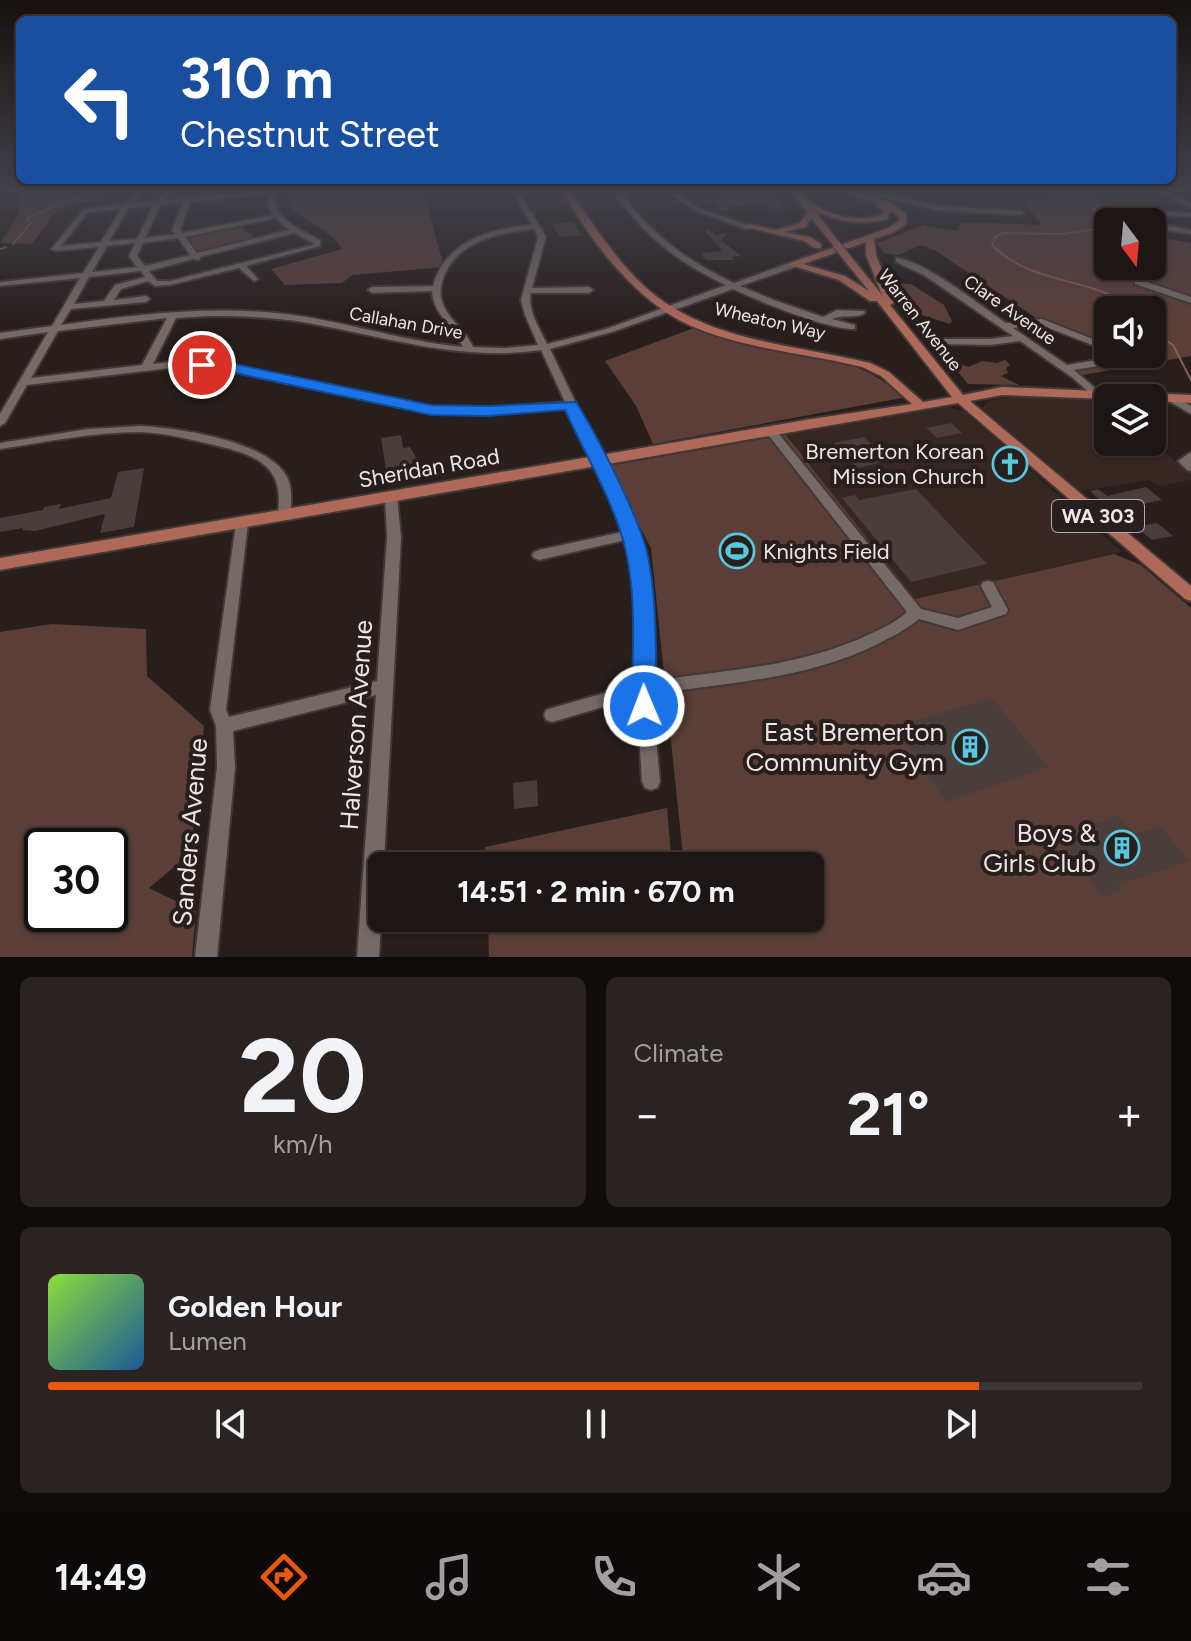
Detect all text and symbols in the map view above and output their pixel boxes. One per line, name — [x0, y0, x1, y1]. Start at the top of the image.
text: 310 m — [180, 45, 333, 112]
icon: left — [48, 48, 152, 152]
text: Chestnut Street — [180, 113, 440, 156]
north arrow — [1094, 208, 1166, 280]
map controls — [1094, 208, 1166, 456]
street label: Warren Avenue — [873, 265, 967, 375]
street label: Clare Avenue — [960, 270, 1060, 350]
button: sound — [1094, 296, 1166, 368]
street label: Wheaton Way — [712, 298, 828, 345]
street label: Callahan Drive — [348, 302, 465, 344]
pin — [168, 331, 236, 399]
icon: arrive — [180, 343, 224, 387]
button: layers — [1094, 384, 1166, 456]
place label: Bremerton Korean Mission Church — [805, 438, 984, 490]
street label: Sheridan Road — [356, 442, 502, 494]
church icon: Bremerton Korean Mission Church — [991, 445, 1029, 483]
road number: WA 303 — [1052, 500, 1144, 532]
sports icon: Knights Field — [718, 532, 756, 570]
place label: Knights Field — [763, 538, 890, 565]
street label: Halverson Avenue — [333, 619, 379, 831]
position arrow — [602, 664, 686, 748]
place label: East Bremerton Community Gym — [745, 716, 944, 778]
building icon: East Bremerton Community Gym — [951, 728, 989, 766]
street label: Sanders Avenue — [166, 737, 214, 927]
place label: Boys & Girls Club — [983, 817, 1096, 879]
speed limit sign: 30 — [24, 828, 128, 932]
building icon: Boys & Girls Club — [1103, 829, 1141, 867]
text: 14:51 · 2 min · 670 m — [457, 873, 735, 910]
text: 20 — [239, 1013, 367, 1138]
text: Climate — [634, 1037, 723, 1069]
text: 21° — [847, 1078, 930, 1150]
text: − — [634, 1088, 661, 1141]
text: + — [1116, 1088, 1143, 1141]
text: km/h — [273, 1128, 332, 1160]
text: Golden Hour — [168, 1288, 342, 1325]
text: Lumen — [168, 1325, 247, 1357]
icon: previous — [209, 1402, 253, 1446]
icon: pause — [574, 1402, 618, 1446]
icon: next — [939, 1402, 983, 1446]
icon: directions — [256, 1549, 312, 1605]
icon: music — [421, 1549, 477, 1605]
icon: phone — [586, 1549, 642, 1605]
icon: climate — [751, 1549, 807, 1605]
icon: car — [916, 1549, 972, 1605]
icon: filters — [1080, 1549, 1136, 1605]
text: 14:49 — [54, 1556, 147, 1599]

